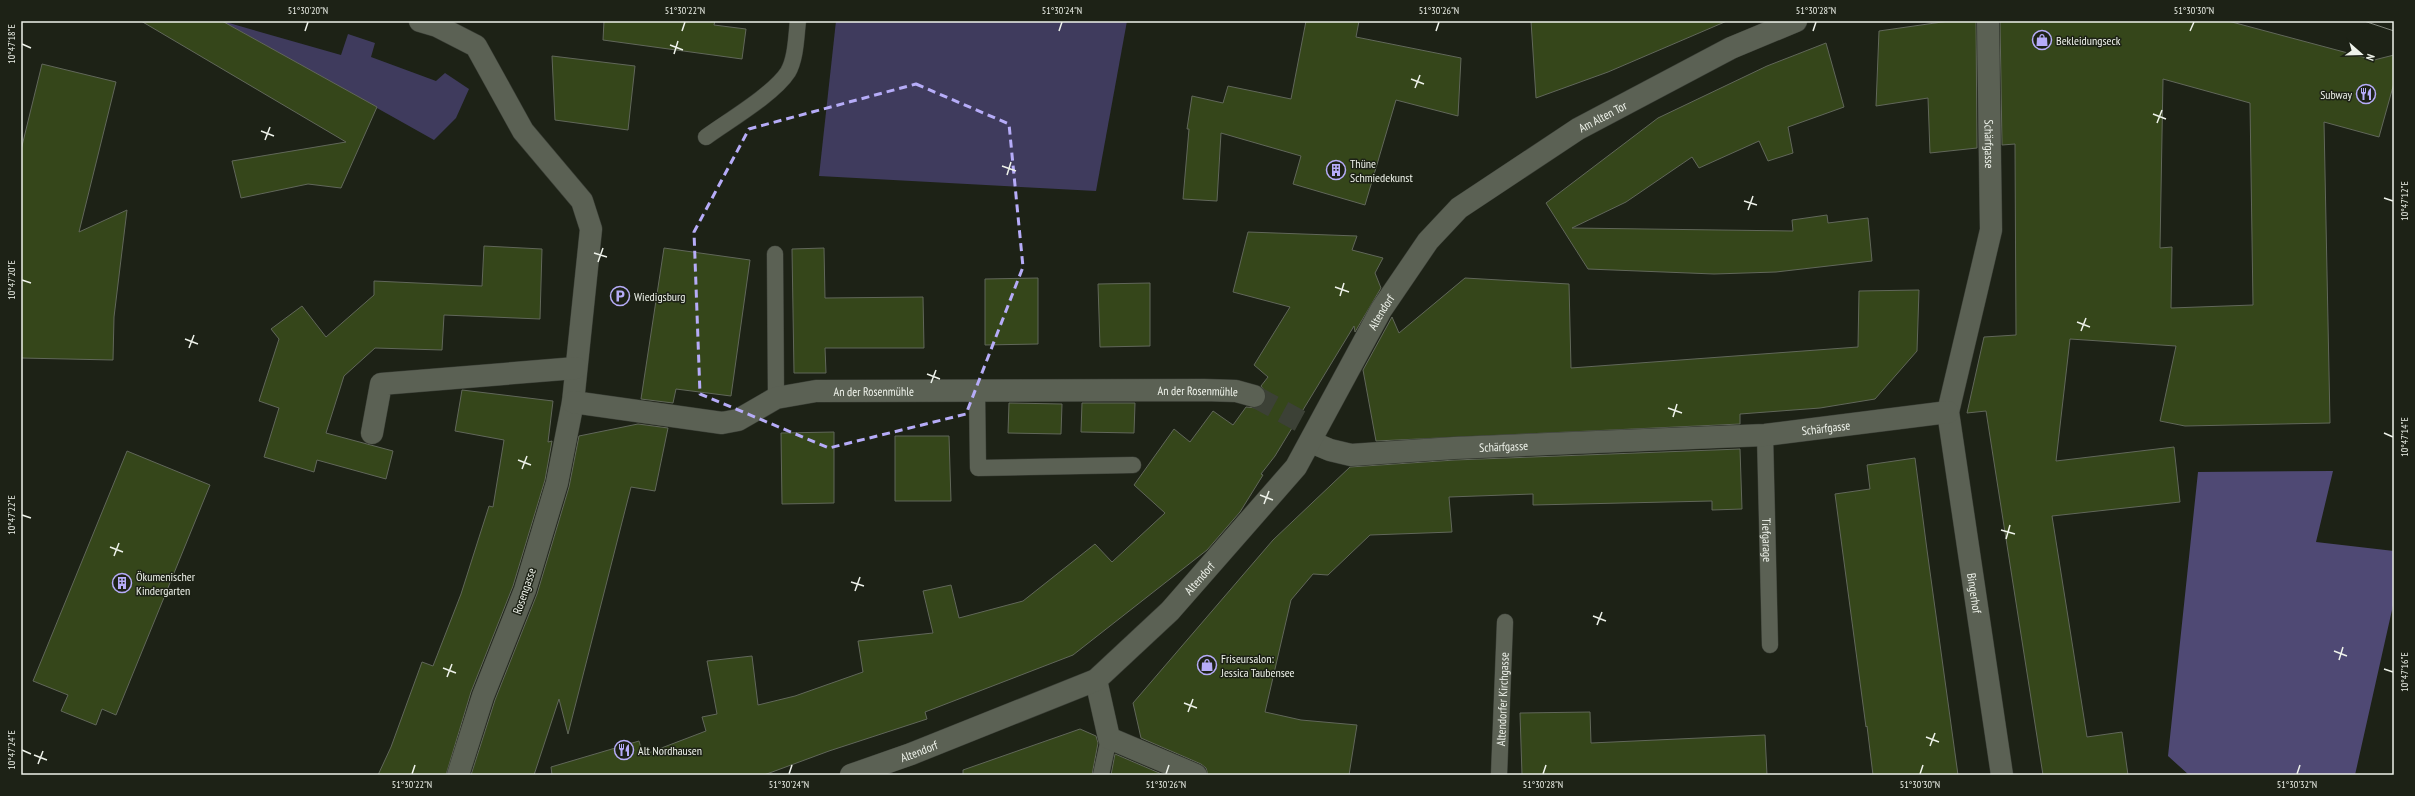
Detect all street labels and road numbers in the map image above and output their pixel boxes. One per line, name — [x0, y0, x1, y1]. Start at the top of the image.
street label: Am Alten Tor — [1576, 97, 1630, 135]
street label: Schärfgasse — [1982, 119, 1998, 169]
street label: Altendorf — [1364, 291, 1398, 332]
street label: An der Rosenmühle — [1158, 382, 1238, 399]
street label: An der Rosenmühle — [834, 383, 914, 398]
street label: Schärfgasse — [1801, 417, 1851, 438]
street label: Schärfgasse — [1479, 437, 1528, 454]
street label: Tiefgarage — [1759, 518, 1776, 562]
street label: Altendorf — [1181, 558, 1218, 597]
street label: Rosengasse — [509, 566, 539, 616]
street label: Bingerhof — [1965, 572, 1985, 615]
street label: Altendorfer Kirchgasse — [1493, 652, 1511, 746]
street label: Altendorf — [898, 736, 940, 765]

